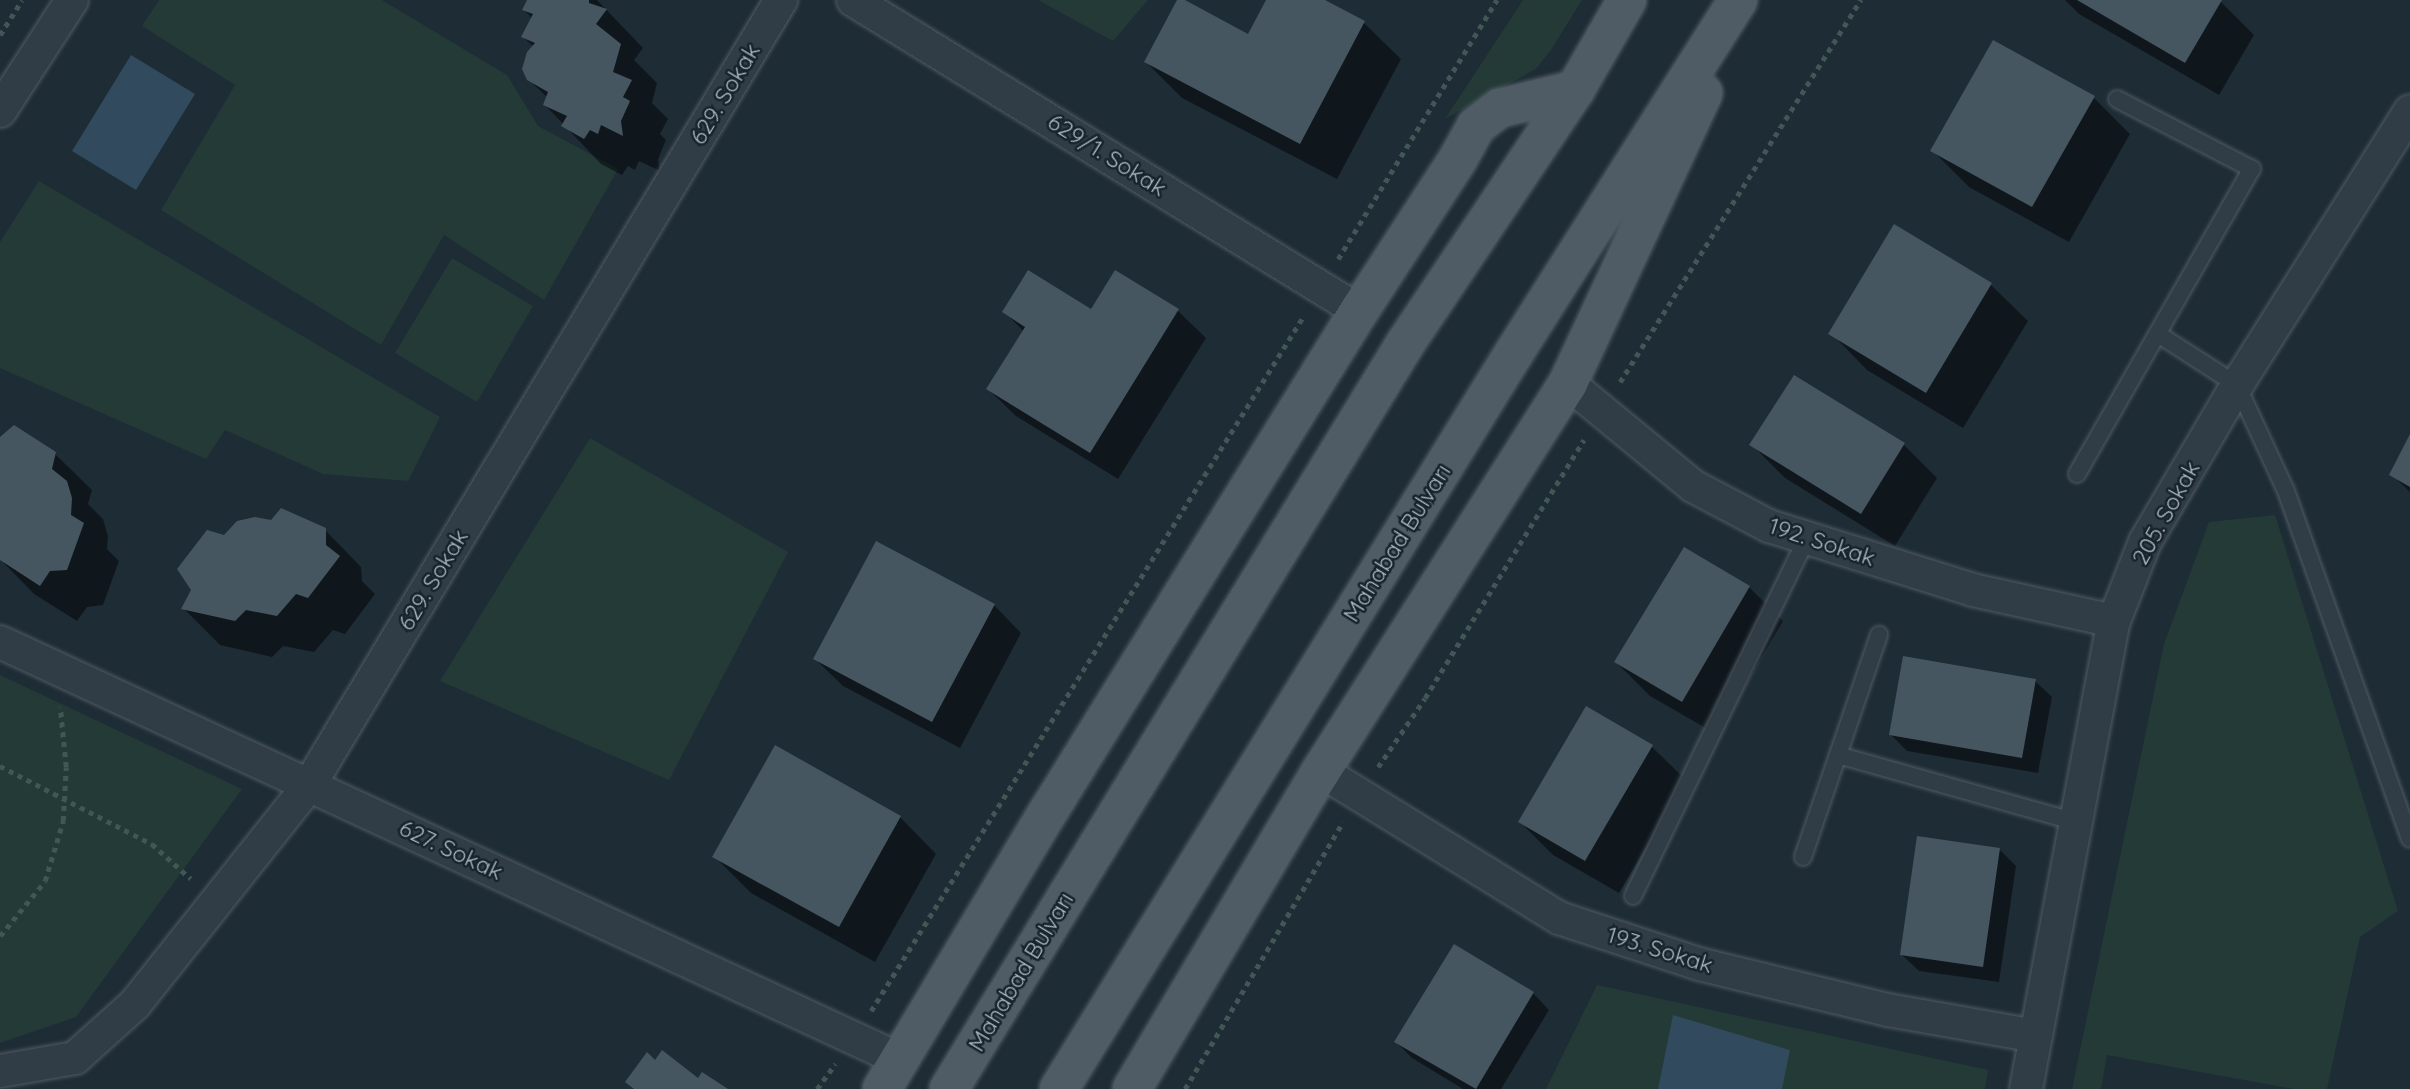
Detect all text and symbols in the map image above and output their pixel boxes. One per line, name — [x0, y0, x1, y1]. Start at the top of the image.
street label: 629. Sokak — [684, 39, 766, 149]
street label: 629/1. Sokak — [1043, 108, 1171, 202]
street label: 205. Sokak — [2126, 456, 2206, 570]
street label: Mahabad Bulvarı — [1337, 459, 1457, 627]
street label: 192. Sokak — [1766, 512, 1878, 572]
street label: 629. Sokak — [392, 525, 474, 635]
street label: 627. Sokak — [395, 814, 507, 886]
street label: Mahabad Bulvarı — [963, 887, 1079, 1057]
street label: 193. Sokak — [1604, 921, 1716, 979]

